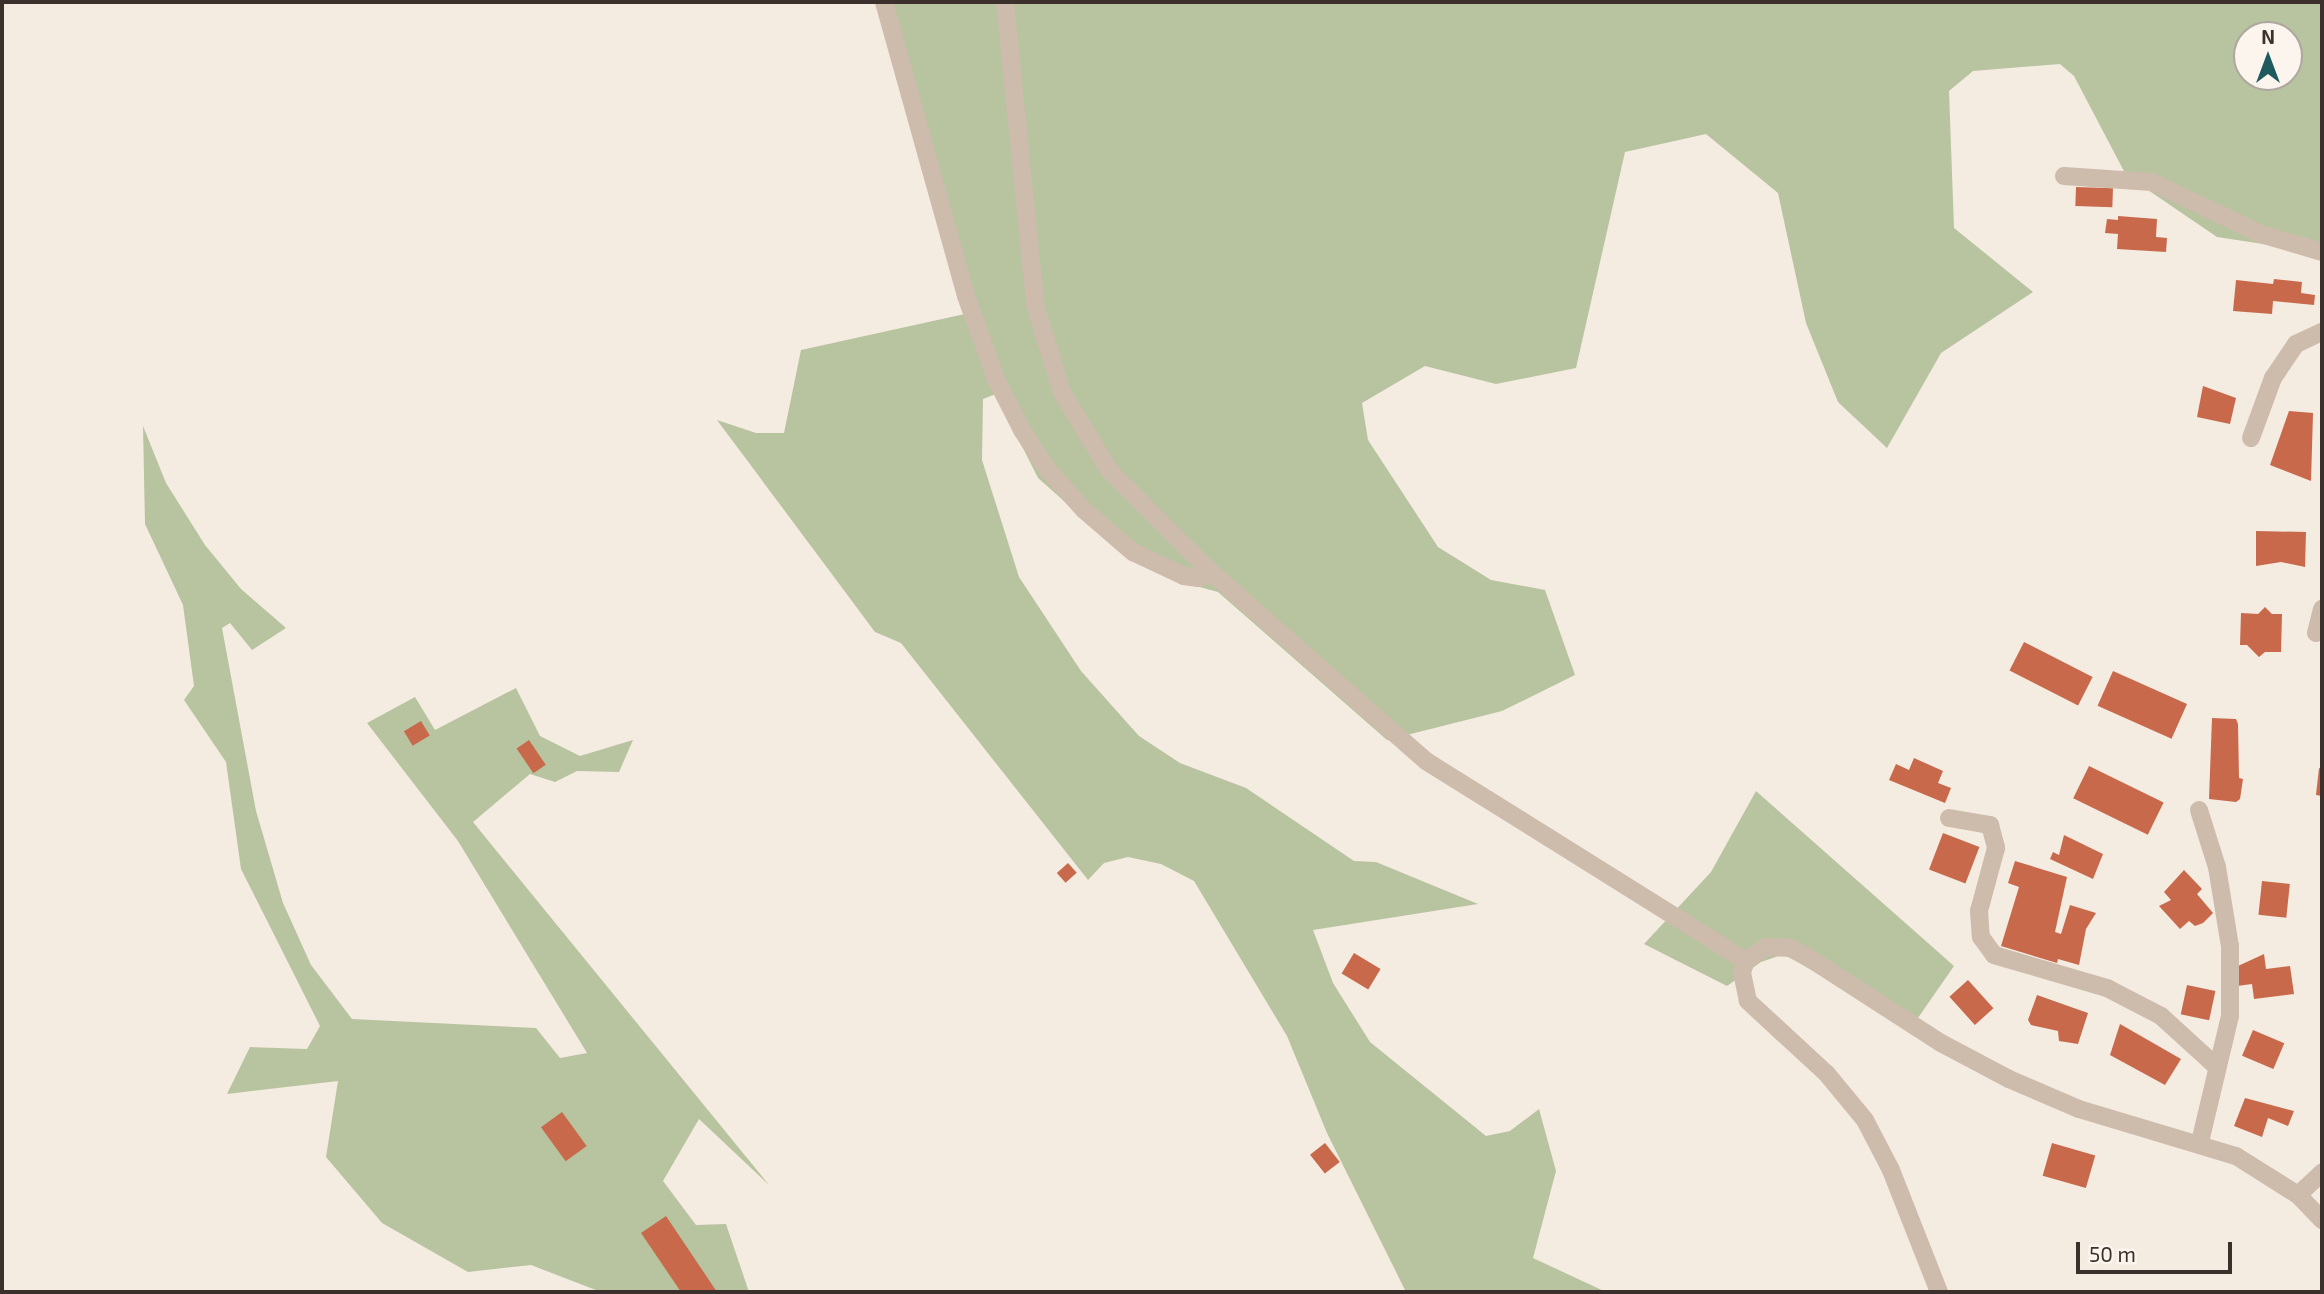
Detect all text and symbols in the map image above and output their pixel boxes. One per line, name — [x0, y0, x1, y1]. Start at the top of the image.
north arrow — [2233, 21, 2303, 91]
text: N — [2261, 25, 2275, 48]
scale bar — [2079, 1228, 2235, 1272]
text: 50 m — [2089, 1241, 2136, 1266]

